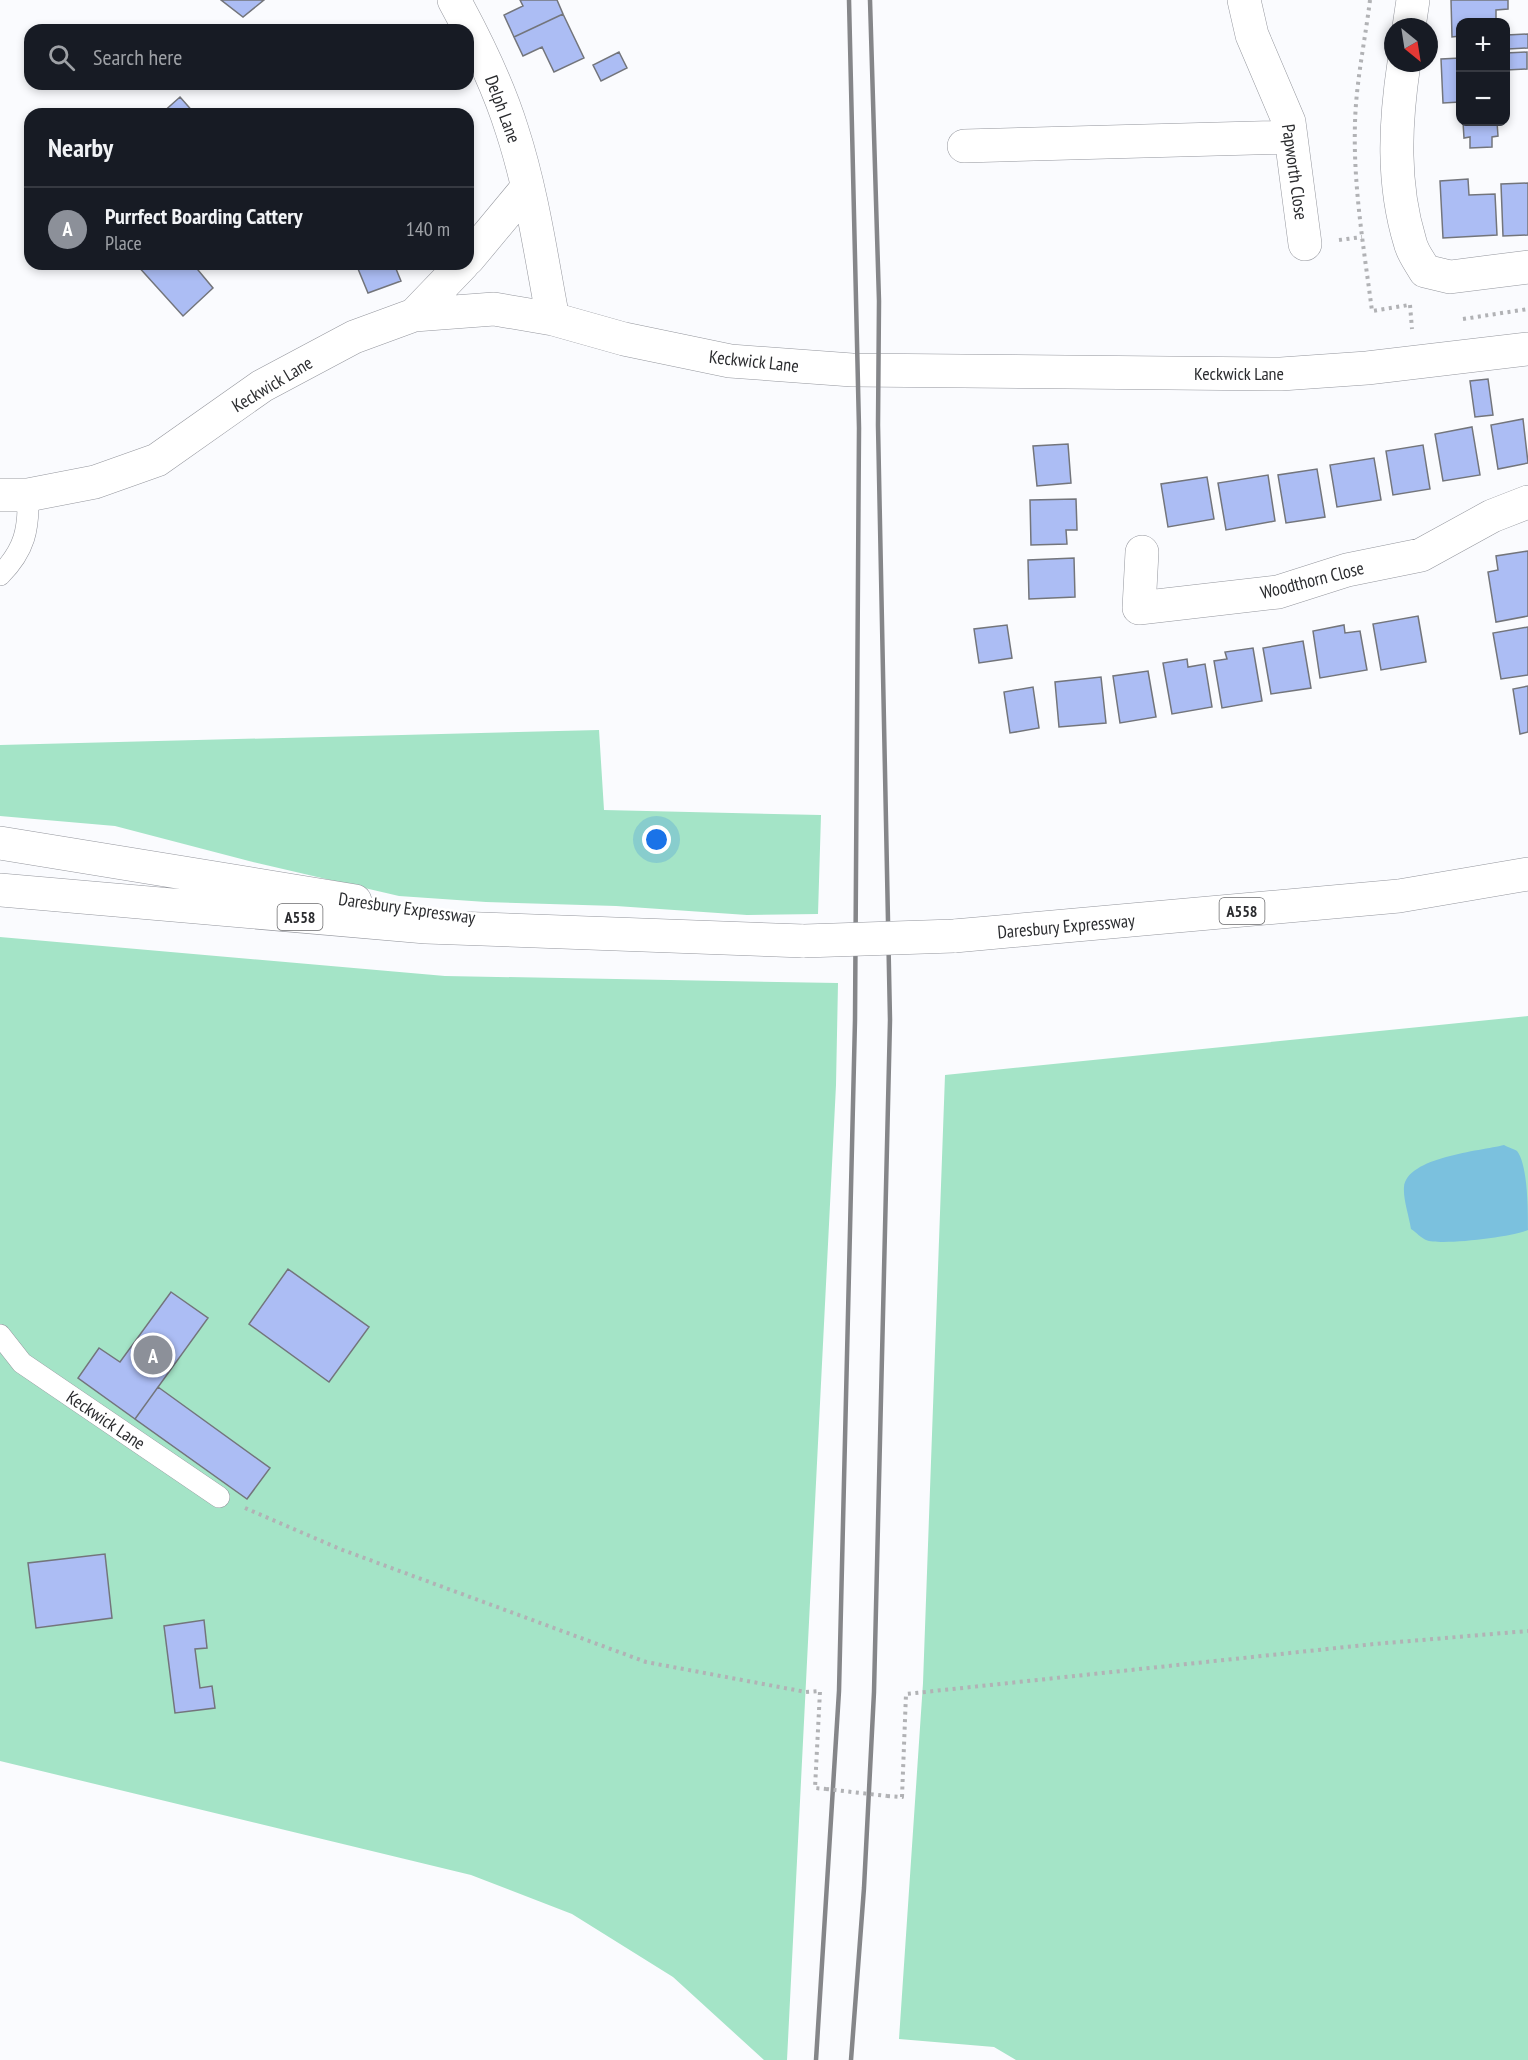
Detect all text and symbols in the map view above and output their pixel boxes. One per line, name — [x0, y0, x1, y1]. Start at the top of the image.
north arrow — [1384, 18, 1438, 72]
map controls — [1456, 18, 1510, 126]
button: + — [1456, 18, 1510, 72]
search box — [24, 24, 474, 90]
icon: search — [45, 41, 78, 74]
text: Search here — [93, 43, 182, 71]
street label: Delph Lane — [480, 72, 526, 146]
button: − — [1456, 72, 1510, 126]
street label: Papworth Close — [1277, 123, 1313, 221]
text: Nearby — [48, 131, 113, 164]
text: Purrfect Boarding Cattery — [105, 202, 303, 230]
text: A — [62, 216, 73, 242]
text: 140 m — [406, 216, 450, 242]
text: Place — [105, 230, 142, 256]
street label: Keckwick Lane — [708, 345, 800, 377]
street label: Keckwick Lane — [228, 351, 316, 417]
street label: Keckwick Lane — [1194, 362, 1284, 385]
street label: Woodthorn Close — [1258, 556, 1366, 604]
your location — [642, 825, 671, 854]
street label: Daresbury Expressway — [337, 887, 477, 929]
road number: A558 — [1220, 898, 1264, 924]
road number: A558 — [278, 904, 322, 930]
street label: Daresbury Expressway — [996, 909, 1136, 943]
pin: A — [134, 1332, 172, 1378]
street label: Keckwick Lane — [62, 1385, 150, 1455]

